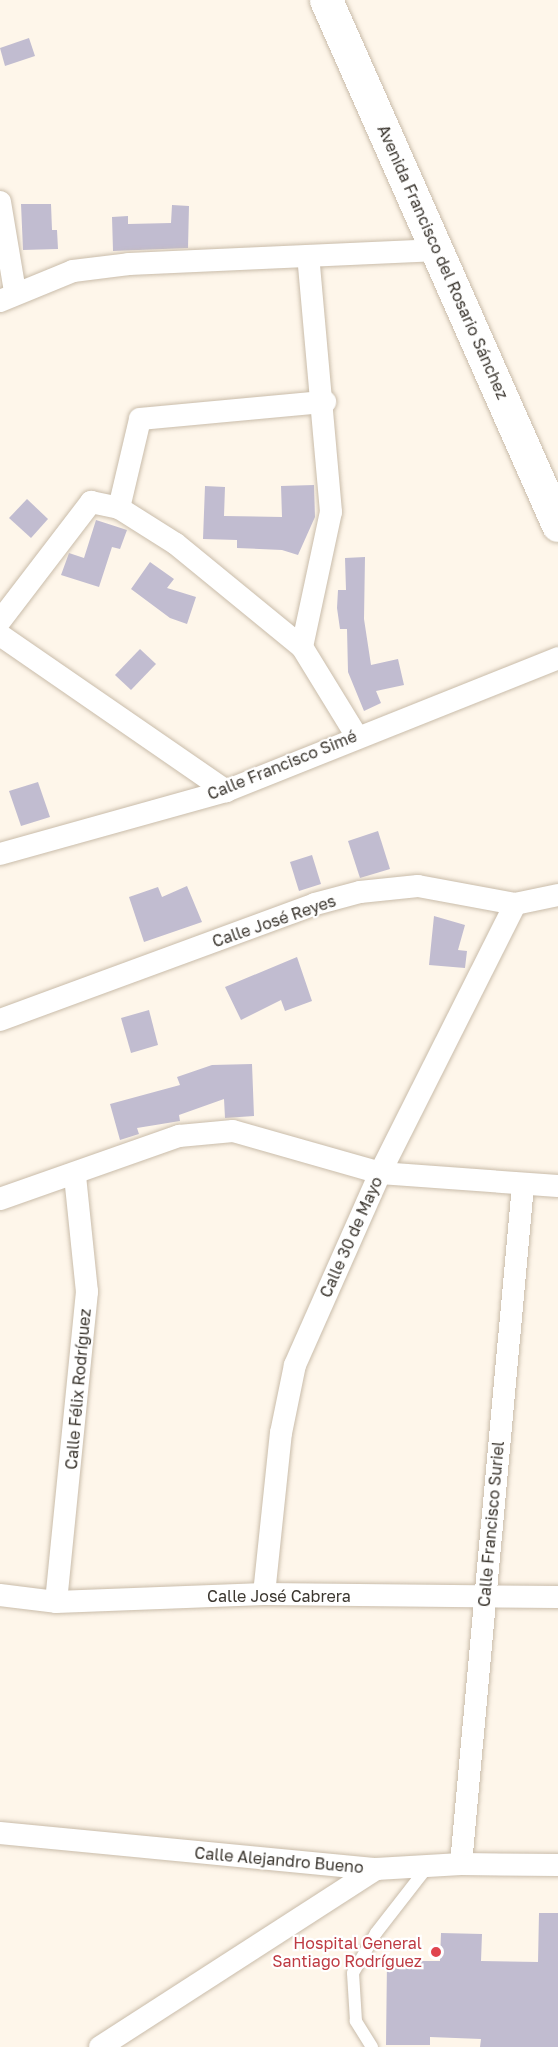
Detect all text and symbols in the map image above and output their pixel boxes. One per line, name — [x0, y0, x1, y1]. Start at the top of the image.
street label: Avenida Francisco del Rosario Sánchez — [374, 122, 512, 402]
street label: Calle Francisco Simé — [204, 726, 360, 804]
street label: Calle José Reyes — [210, 891, 338, 951]
street label: Calle 30 de Mayo — [316, 1174, 386, 1300]
street label: Calle Félix Rodríguez — [61, 1308, 95, 1470]
street label: Calle Francisco Suriel — [474, 1440, 508, 1608]
street label: Calle José Cabrera — [207, 1586, 351, 1606]
street label: Calle Alejandro Bueno — [194, 1843, 364, 1877]
place label: Hospital General Santiago Rodríguez — [272, 1933, 422, 1971]
marker: Hospital General Santiago Rodríguez — [427, 1943, 445, 1961]

